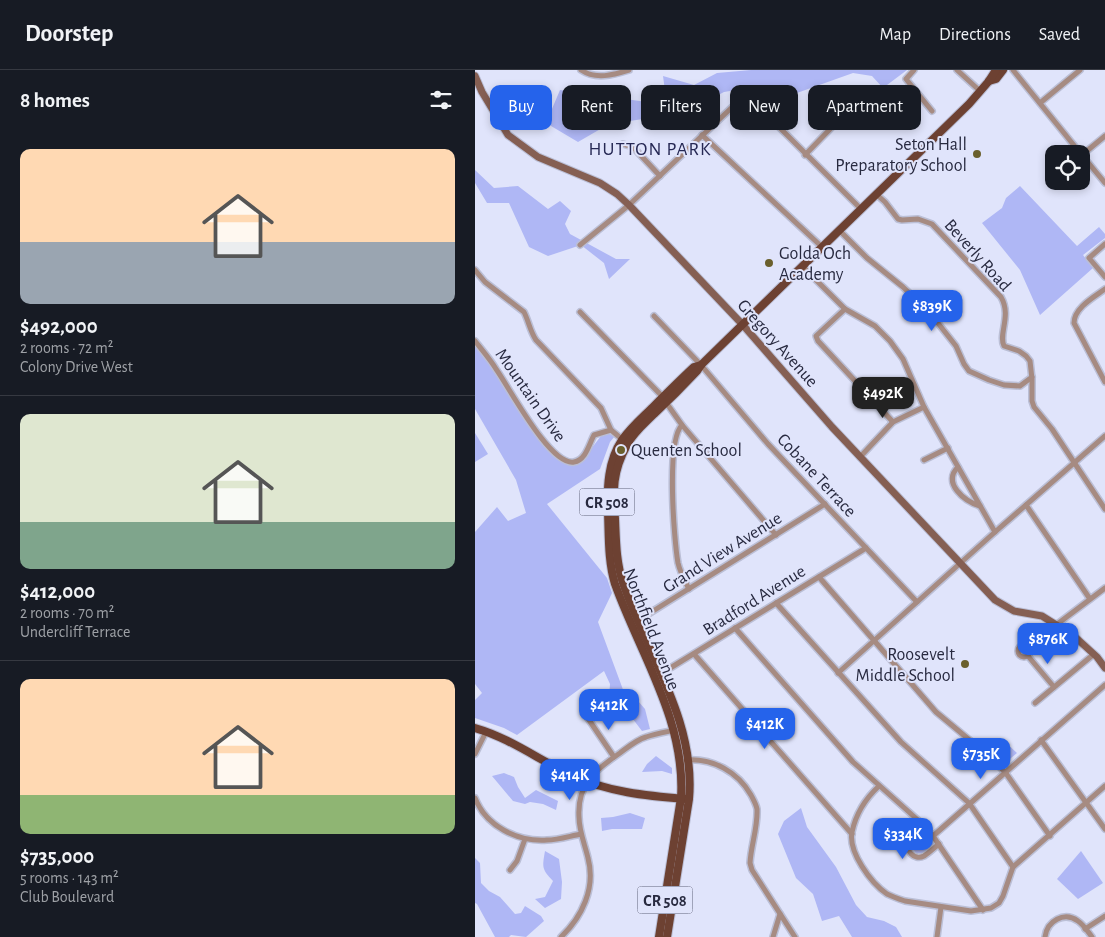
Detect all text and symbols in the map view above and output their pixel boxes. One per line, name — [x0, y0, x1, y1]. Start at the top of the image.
text: Doorstep — [25, 22, 113, 46]
text: Map — [880, 26, 911, 44]
text: Directions — [939, 26, 1011, 44]
text: Saved — [1039, 26, 1080, 44]
chip: Buy — [490, 85, 552, 130]
chip: Rent — [562, 85, 631, 130]
chip: Filters — [641, 85, 720, 130]
chip: New — [730, 85, 798, 130]
chip: Apartment — [808, 85, 921, 130]
icon: filters — [427, 86, 455, 114]
text: 8 homes — [20, 90, 90, 111]
place label: Seton Hall Preparatory School — [835, 136, 967, 175]
district label: HUTTON PARK — [589, 140, 711, 159]
map controls — [1045, 145, 1090, 190]
button: locate — [1045, 145, 1090, 190]
marker: Seton Hall Preparatory School — [971, 148, 983, 160]
icon: home — [193, 181, 283, 271]
street label: Beverly Road — [940, 216, 1014, 295]
place label: Golda Och Academy — [779, 245, 851, 284]
marker: Golda Och Academy — [763, 257, 775, 269]
pin: $839K — [897, 290, 967, 332]
street label: Gregory Avenue — [733, 296, 821, 391]
text: $839K — [912, 298, 952, 314]
text: $492,000 — [20, 316, 98, 337]
text: 2 rooms · 72 m² — [20, 340, 113, 356]
street label: Mountain Drive — [492, 346, 569, 445]
text: Colony Drive West — [20, 359, 133, 375]
pin: $492K — [848, 376, 918, 419]
text: $492K — [863, 385, 903, 401]
street label: Cobane Terrace — [773, 431, 859, 521]
place label: Quenten School — [631, 442, 742, 460]
marker: Quenten School — [615, 444, 627, 456]
icon: home — [193, 447, 283, 537]
road number: CR 508 — [579, 488, 635, 516]
street label: Grand View Avenue — [660, 509, 785, 597]
street label: Bradford Avenue — [700, 562, 809, 640]
street label: Northfield Avenue — [620, 566, 683, 693]
text: $412,000 — [20, 581, 95, 602]
text: 2 rooms · 70 m² — [20, 605, 114, 621]
pin: $876K — [1013, 622, 1083, 665]
text: Undercliff Terrace — [20, 624, 130, 640]
text: $876K — [1028, 631, 1068, 647]
place label: Roosevelt Middle School — [856, 646, 955, 685]
marker: Roosevelt Middle School — [959, 658, 971, 670]
pin: $412K — [574, 688, 644, 731]
text: $412K — [590, 697, 628, 713]
pin: $412K — [730, 708, 800, 750]
icon: home — [193, 712, 283, 802]
text: $412K — [746, 716, 784, 732]
pin: $735K — [946, 738, 1016, 780]
text: $735K — [962, 746, 1000, 762]
pin: $414K — [535, 758, 605, 801]
text: $414K — [551, 767, 589, 783]
pin: $334K — [868, 818, 938, 860]
text: $334K — [884, 826, 922, 842]
text: $735,000 — [20, 846, 94, 867]
text: 5 rooms · 143 m² — [20, 870, 119, 886]
road number: CR 508 — [637, 886, 693, 914]
text: Club Boulevard — [20, 889, 114, 905]

